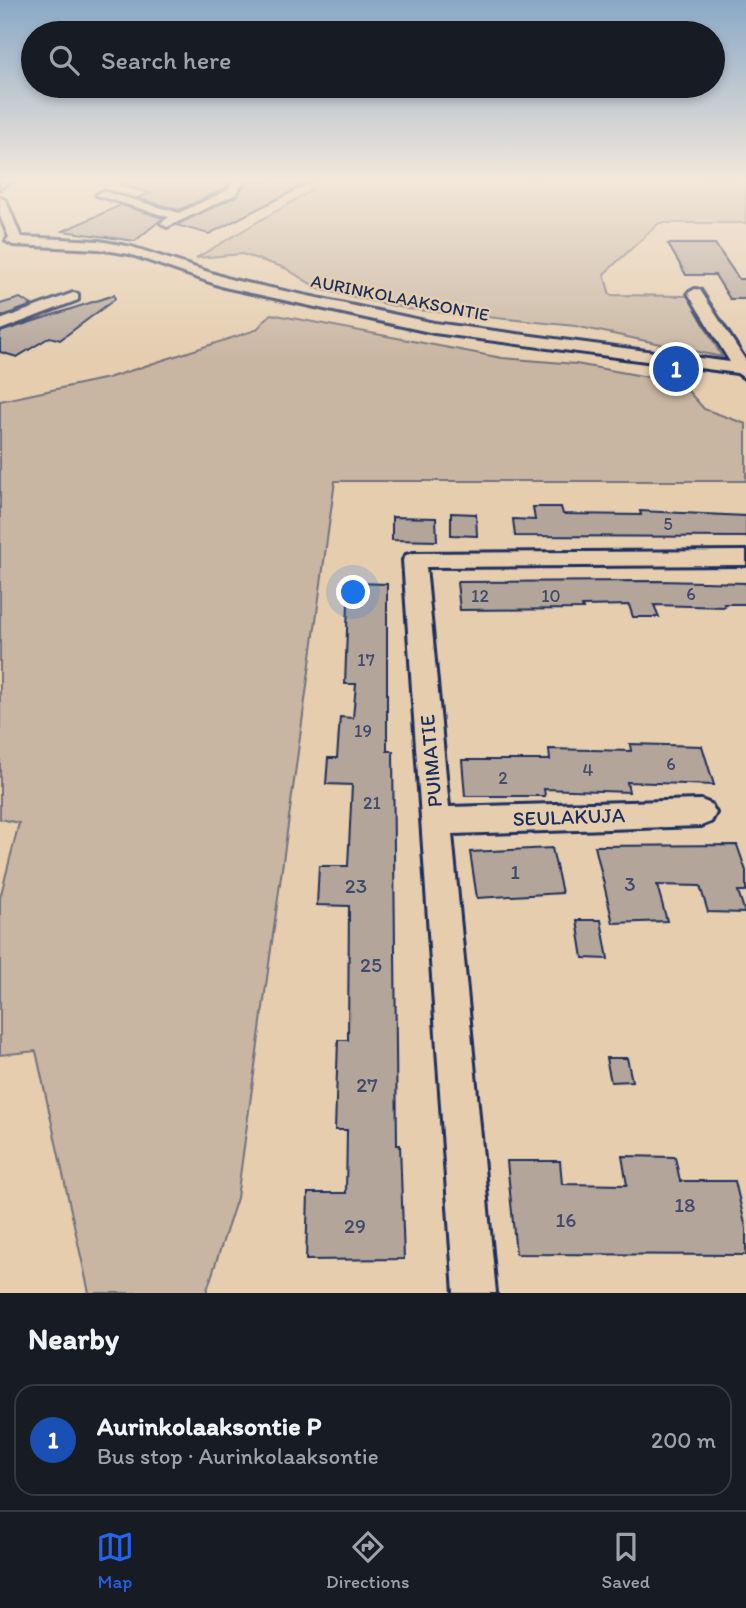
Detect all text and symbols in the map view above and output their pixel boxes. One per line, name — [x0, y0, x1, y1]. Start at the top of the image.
search box — [21, 21, 725, 98]
icon: search — [45, 41, 83, 79]
text: Search here — [101, 44, 231, 76]
street label: AURINKOLAAKSONTIE — [309, 270, 491, 326]
pin: 1 — [653, 343, 699, 395]
house number: 5 — [663, 513, 673, 535]
your location — [336, 575, 370, 609]
house number: 6 — [686, 583, 696, 605]
house number: 12 — [471, 585, 489, 607]
house number: 10 — [541, 585, 561, 607]
house number: 17 — [357, 649, 375, 671]
street label: PUIMATIE — [414, 713, 447, 809]
house number: 19 — [354, 720, 372, 742]
house number: 6 — [666, 753, 676, 775]
house number: 4 — [583, 759, 594, 781]
house number: 2 — [498, 767, 508, 789]
house number: 21 — [363, 792, 381, 814]
street label: SEULAKUJA — [512, 802, 626, 831]
house number: 1 — [510, 859, 520, 884]
house number: 3 — [624, 871, 636, 896]
house number: 23 — [345, 873, 367, 898]
house number: 25 — [360, 952, 382, 977]
house number: 27 — [356, 1072, 378, 1097]
house number: 18 — [674, 1192, 696, 1217]
house number: 16 — [556, 1207, 576, 1232]
house number: 29 — [344, 1213, 366, 1238]
text: Nearby — [28, 1320, 119, 1357]
text: Aurinkolaaksontie P — [97, 1410, 321, 1442]
text: 1 — [48, 1426, 58, 1454]
text: 200 m — [651, 1426, 716, 1454]
text: Bus stop · Aurinkolaaksontie — [97, 1442, 379, 1470]
tab: Map — [96, 1528, 134, 1593]
tab: Directions — [326, 1528, 410, 1593]
tab: Saved — [602, 1528, 650, 1593]

